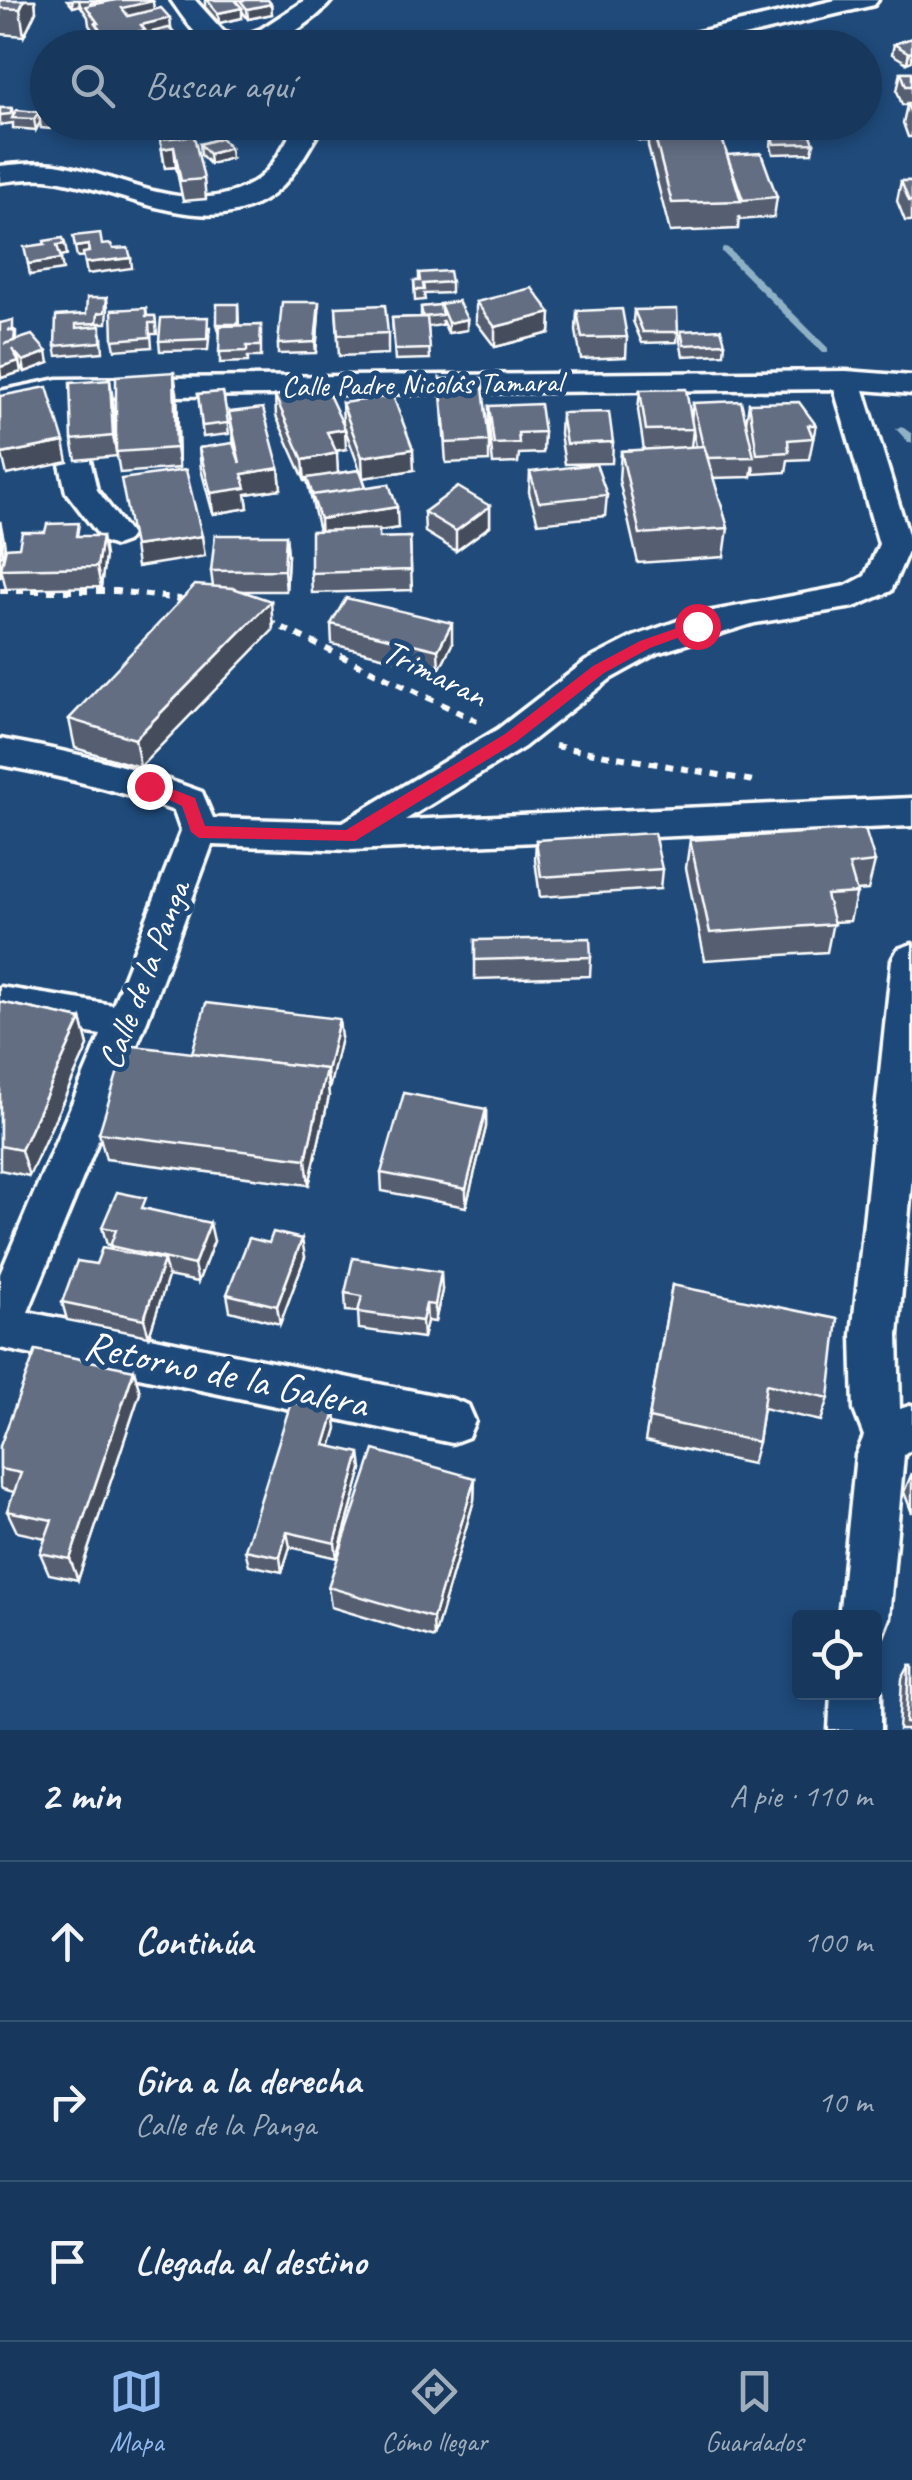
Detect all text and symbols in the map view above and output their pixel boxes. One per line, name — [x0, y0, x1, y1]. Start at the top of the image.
search box — [30, 30, 882, 140]
icon: search — [65, 58, 120, 113]
text: Buscar aquí — [145, 62, 294, 109]
street label: Calle Padre Nicolás Tamaral — [281, 362, 568, 405]
route start — [675, 604, 721, 650]
street label: Trimaran — [375, 629, 496, 718]
route end — [127, 764, 173, 810]
street label: Calle de la Panga — [88, 872, 201, 1075]
street label: Retorno de la Galera — [79, 1318, 376, 1431]
map controls — [792, 1610, 882, 1700]
button: locate — [792, 1610, 882, 1700]
text: 2 min — [40, 1769, 120, 1822]
text: A pie · 110 m — [729, 1775, 872, 1816]
icon: ahead — [40, 1914, 95, 1969]
text: Continúa — [135, 1918, 253, 1965]
text: 100 m — [803, 1921, 872, 1962]
text: Gira a la derecha — [135, 2057, 361, 2104]
icon: right — [40, 2074, 95, 2129]
text: 10 m — [818, 2081, 872, 2122]
text: Calle de la Panga — [135, 2104, 316, 2145]
icon: arrive — [40, 2234, 95, 2289]
text: Llegada al destino — [135, 2238, 366, 2285]
tab: Mapa — [109, 2364, 164, 2459]
tab: Cómo llegar — [381, 2364, 487, 2459]
tab: Guardados — [705, 2364, 803, 2459]

